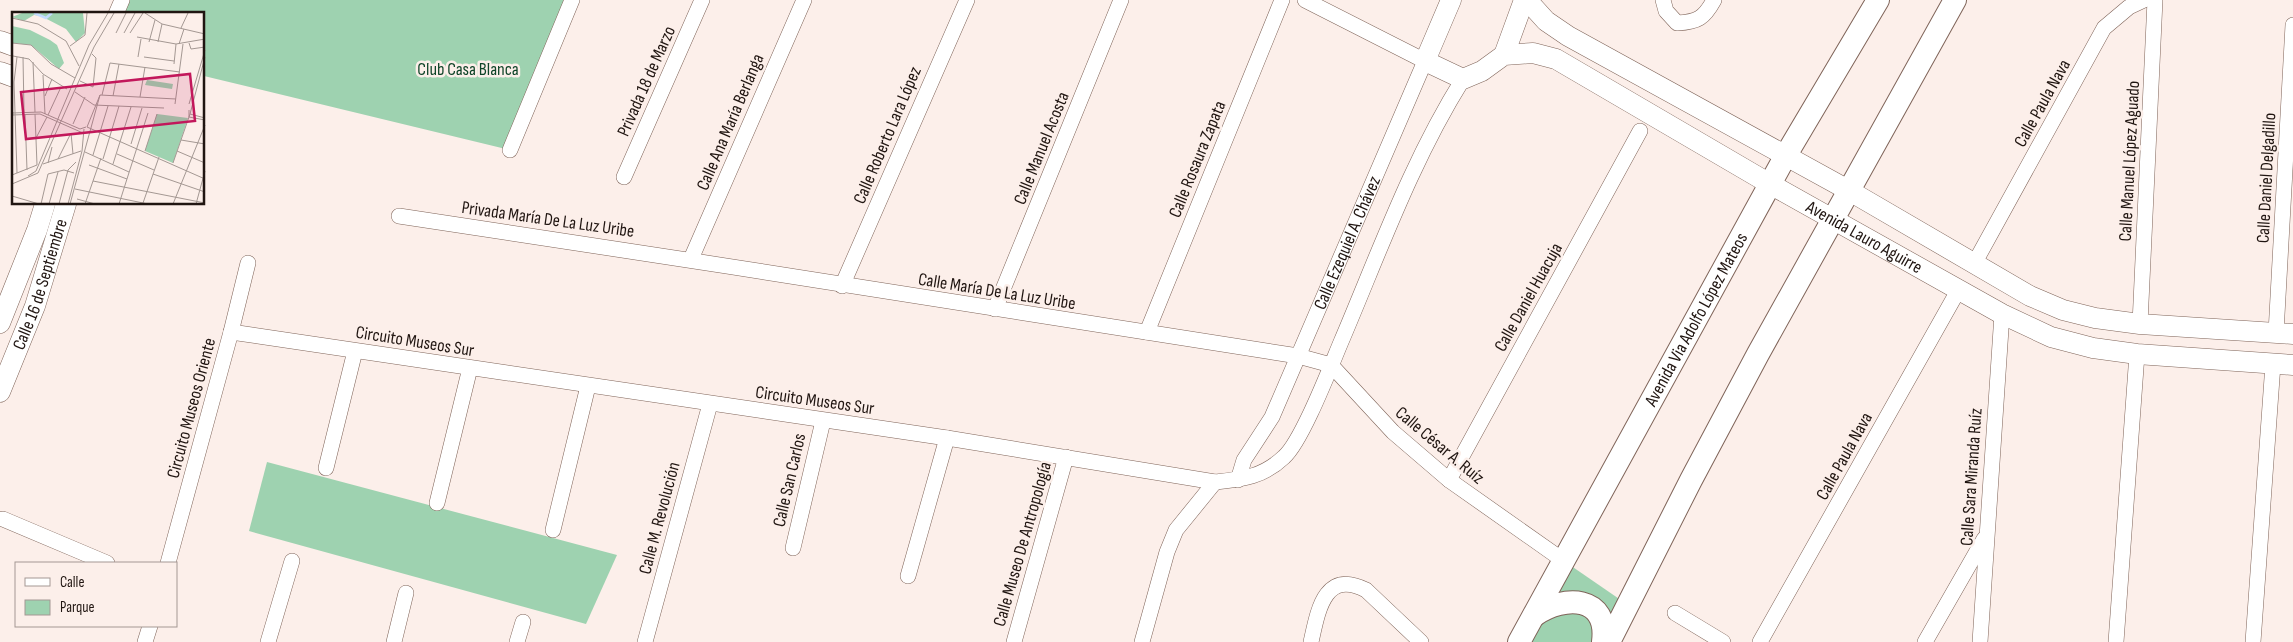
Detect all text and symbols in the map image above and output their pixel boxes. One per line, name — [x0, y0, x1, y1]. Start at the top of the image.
inset map — [12, 12, 205, 205]
street label: Privada 18 de Marzo — [613, 23, 680, 139]
street label: Calle Ana María Berlanga — [692, 51, 769, 193]
street label: Calle Paula Nava — [2010, 56, 2075, 151]
park label: Club Casa Blanca — [417, 59, 519, 80]
street label: Calle Roberto Lara López — [849, 63, 926, 207]
street label: Calle Manuel López Aguado — [2115, 80, 2144, 242]
street label: Calle Manuel Acosta — [1009, 89, 1074, 208]
street label: Calle Rosaura Zapata — [1164, 98, 1230, 221]
street label: Calle Daniel Delgadillo — [2253, 112, 2280, 244]
street label: Calle Ezequiel A. Chávez — [1310, 173, 1385, 313]
street label: Avenida Lauro Aguirre — [1802, 196, 1926, 278]
street label: Privada María De La Luz Uribe — [460, 197, 636, 242]
street label: Calle 16 de Septiembre — [8, 217, 72, 353]
street label: Avenida Via Adolfo López Mateos — [1640, 229, 1752, 411]
street label: Calle Daniel Huacuja — [1490, 239, 1567, 355]
street label: Calle María De La Luz Uribe — [917, 269, 1077, 314]
street label: Circuito Museos Sur — [354, 322, 476, 361]
street label: Circuito Museos Oriente — [163, 336, 220, 481]
street label: Circuito Museos Sur — [754, 382, 876, 419]
street label: Calle César A. Ruíz — [1391, 402, 1489, 489]
street label: Calle Sara Miranda Ruíz — [1956, 407, 1987, 547]
street label: Calle Paula Nava — [1812, 409, 1877, 504]
street label: Calle San Carlos — [769, 431, 810, 529]
street label: Calle Museo De Antropología — [989, 459, 1056, 629]
street label: Calle M. Revolución — [634, 460, 685, 576]
legend — [15, 562, 178, 627]
text: Calle — [60, 573, 84, 592]
text: Parque — [60, 598, 95, 617]

